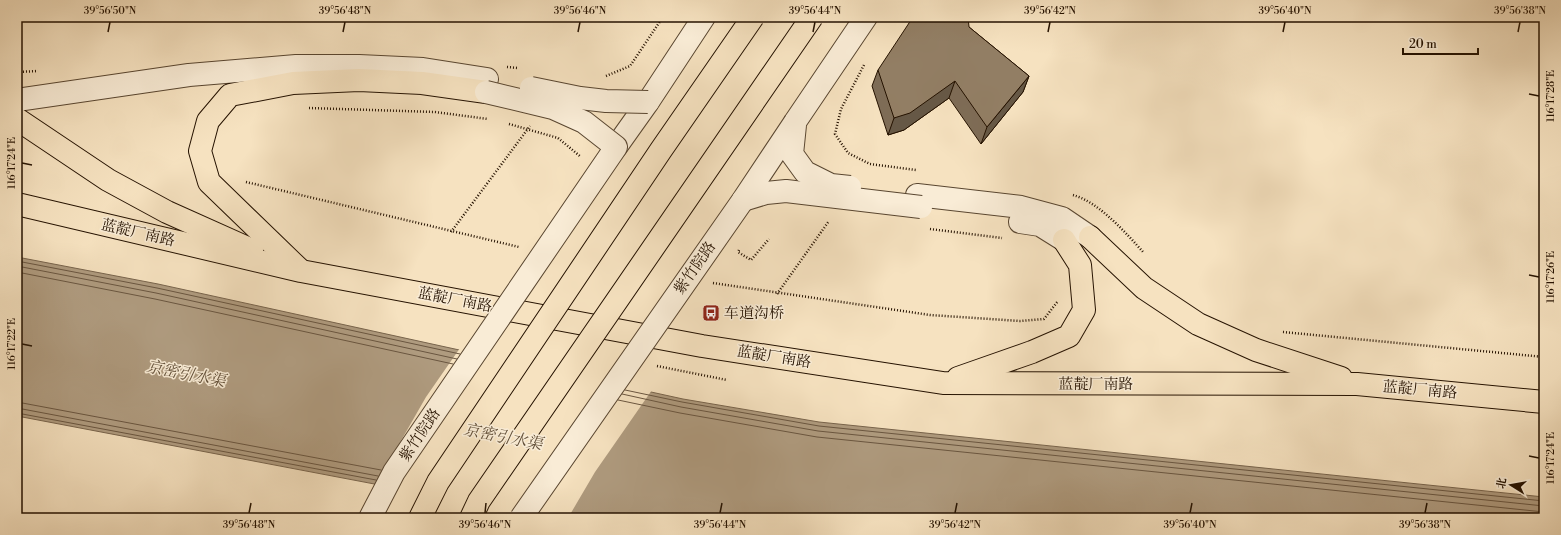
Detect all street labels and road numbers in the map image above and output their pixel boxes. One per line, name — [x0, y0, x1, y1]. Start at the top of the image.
street label: 蓝靛厂南路 — [99, 215, 177, 251]
street label: 紫竹院路 — [670, 238, 720, 298]
street label: 蓝靛厂南路 — [416, 284, 494, 316]
street label: 蓝靛厂南路 — [735, 342, 813, 372]
street label: 蓝靛厂南路 — [1058, 375, 1134, 394]
street label: 蓝靛厂南路 — [1382, 377, 1458, 403]
street label: 紫竹院路 — [395, 405, 445, 465]

